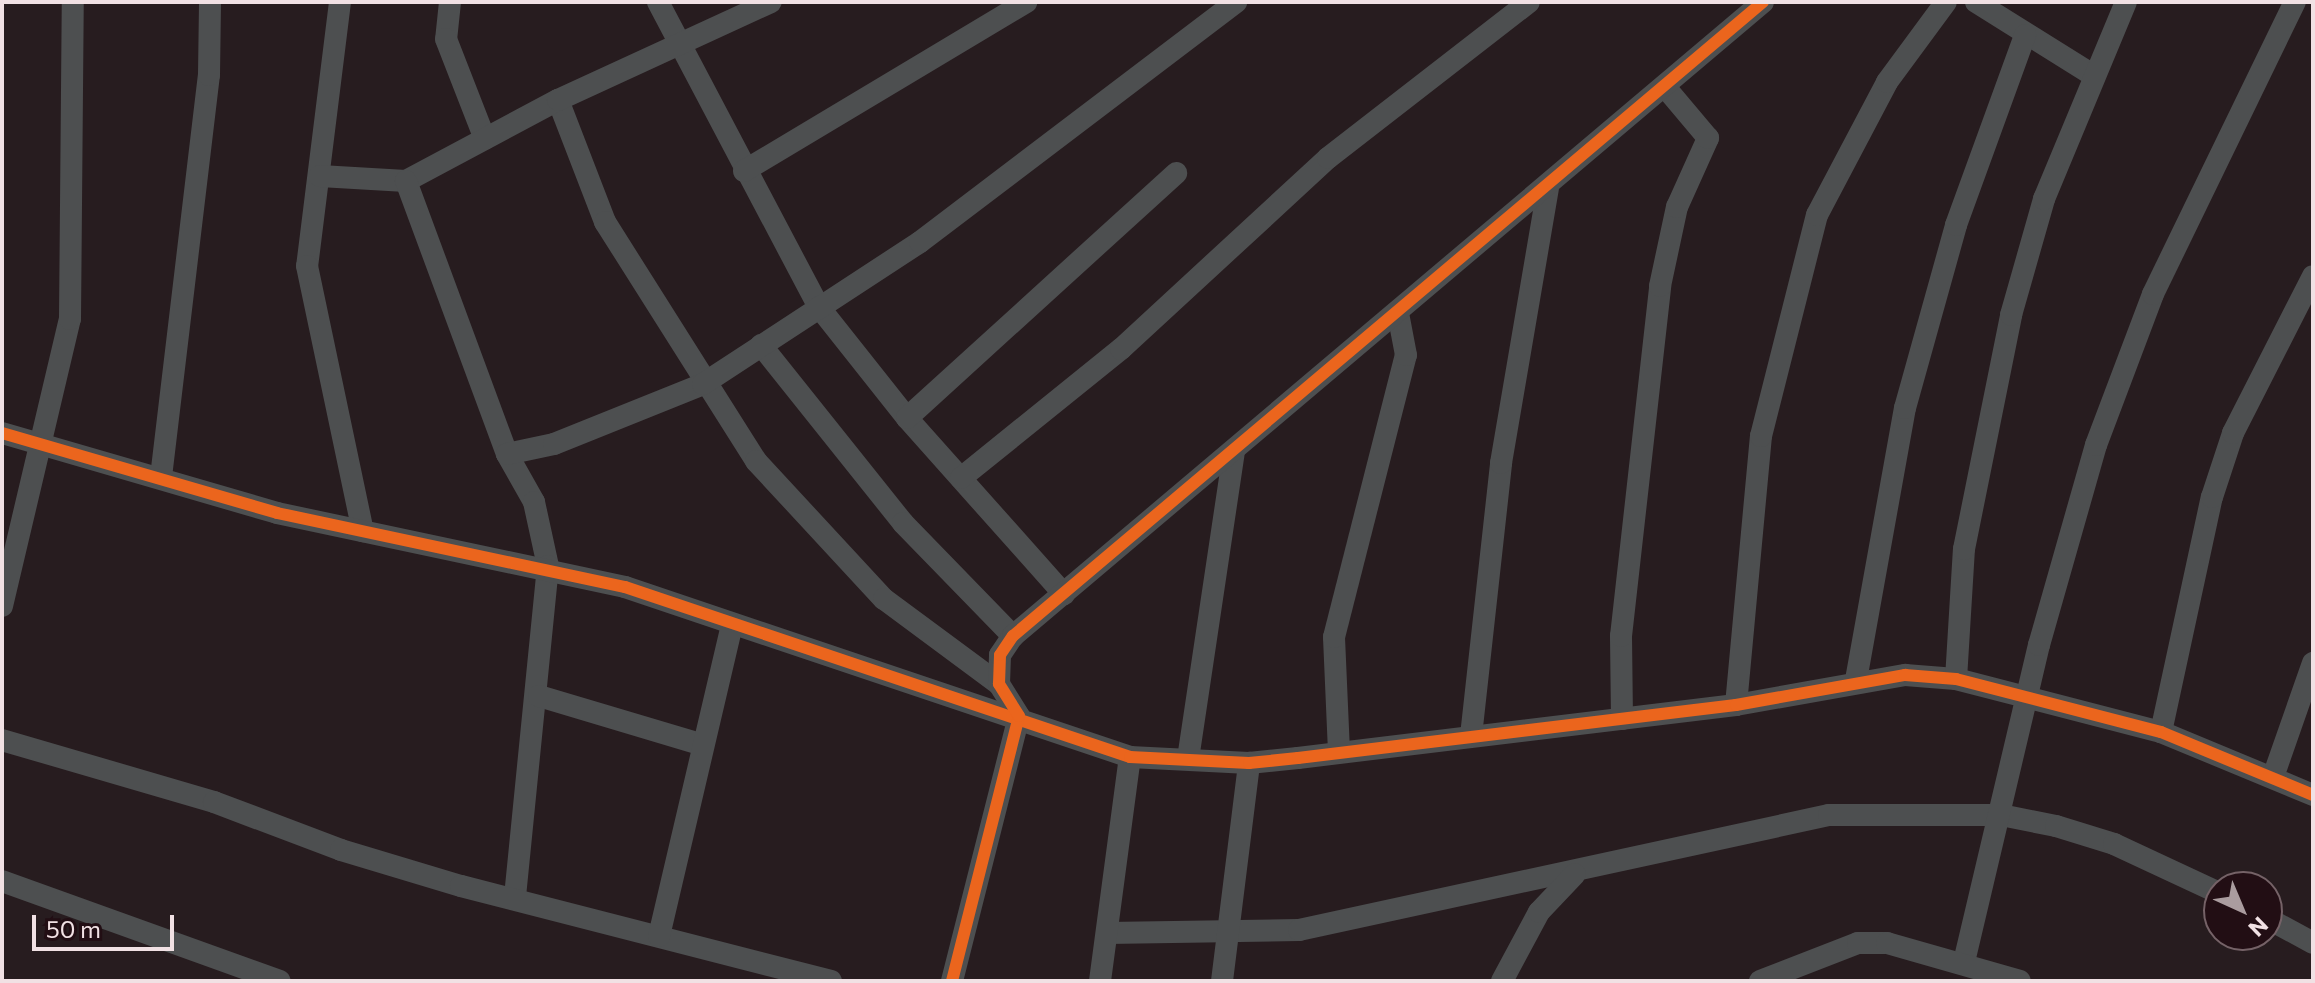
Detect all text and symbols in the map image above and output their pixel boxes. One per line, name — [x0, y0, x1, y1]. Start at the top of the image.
north arrow — [2203, 871, 2283, 951]
scale bar — [36, 899, 178, 949]
text: N — [2243, 912, 2274, 943]
text: 50 m — [46, 914, 101, 943]

